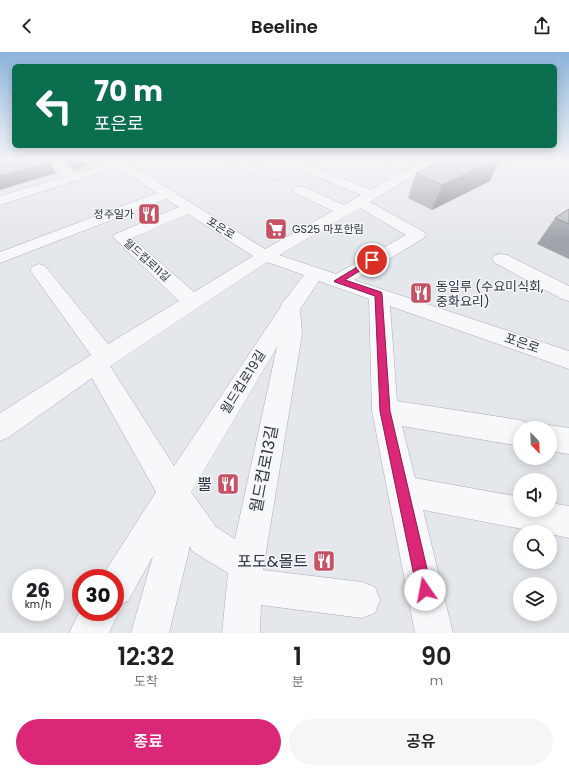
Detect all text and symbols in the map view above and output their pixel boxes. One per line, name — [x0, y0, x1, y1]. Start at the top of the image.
text: Beeline — [251, 14, 318, 39]
icon: back — [16, 15, 38, 37]
icon: share — [531, 15, 553, 37]
text: 70 m — [94, 72, 163, 111]
icon: left — [28, 80, 80, 132]
text: 포은로 — [94, 111, 144, 136]
restaurant icon: 정주일가 — [136, 201, 162, 227]
place label: 정주일가 — [94, 206, 134, 222]
street label: 포은로 — [204, 213, 238, 243]
supermarket icon: GS25 마포한림 — [263, 216, 289, 242]
place label: GS25 마포한림 — [292, 221, 364, 237]
street label: 월드컵로11길 — [120, 235, 174, 285]
pin — [355, 243, 389, 277]
icon: arrive — [361, 249, 383, 271]
place label: 동일루 (수요미식회, 중화요리) — [436, 277, 544, 311]
restaurant icon: 동일루 (수요미식회, 중화요리) — [408, 280, 434, 306]
street label: 포은로 — [502, 328, 542, 358]
street label: 월드컵로19길 — [216, 346, 270, 418]
north arrow — [513, 421, 557, 465]
map controls — [513, 421, 557, 621]
street label: 월드컵로13길 — [244, 424, 284, 514]
restaurant icon: 뿔 — [215, 471, 241, 497]
place label: 뿔 — [197, 473, 212, 496]
button: sound — [513, 473, 557, 517]
button: search — [513, 525, 557, 569]
restaurant icon: 포도&몰트 — [311, 548, 337, 574]
place label: 포도&몰트 — [237, 550, 308, 573]
speed limit sign: 30 — [72, 569, 124, 621]
position arrow — [404, 569, 446, 611]
text: 26 — [26, 576, 50, 604]
button: layers — [513, 577, 557, 621]
text: km/h — [25, 597, 51, 612]
text: 12:32 — [117, 640, 174, 673]
text: 1 — [293, 640, 302, 673]
text: 90 — [421, 640, 452, 673]
text: m — [430, 671, 443, 690]
text: 도착 — [134, 672, 158, 691]
text: 분 — [292, 672, 304, 691]
button: 종료 — [16, 719, 281, 765]
button: 공유 — [289, 719, 553, 765]

